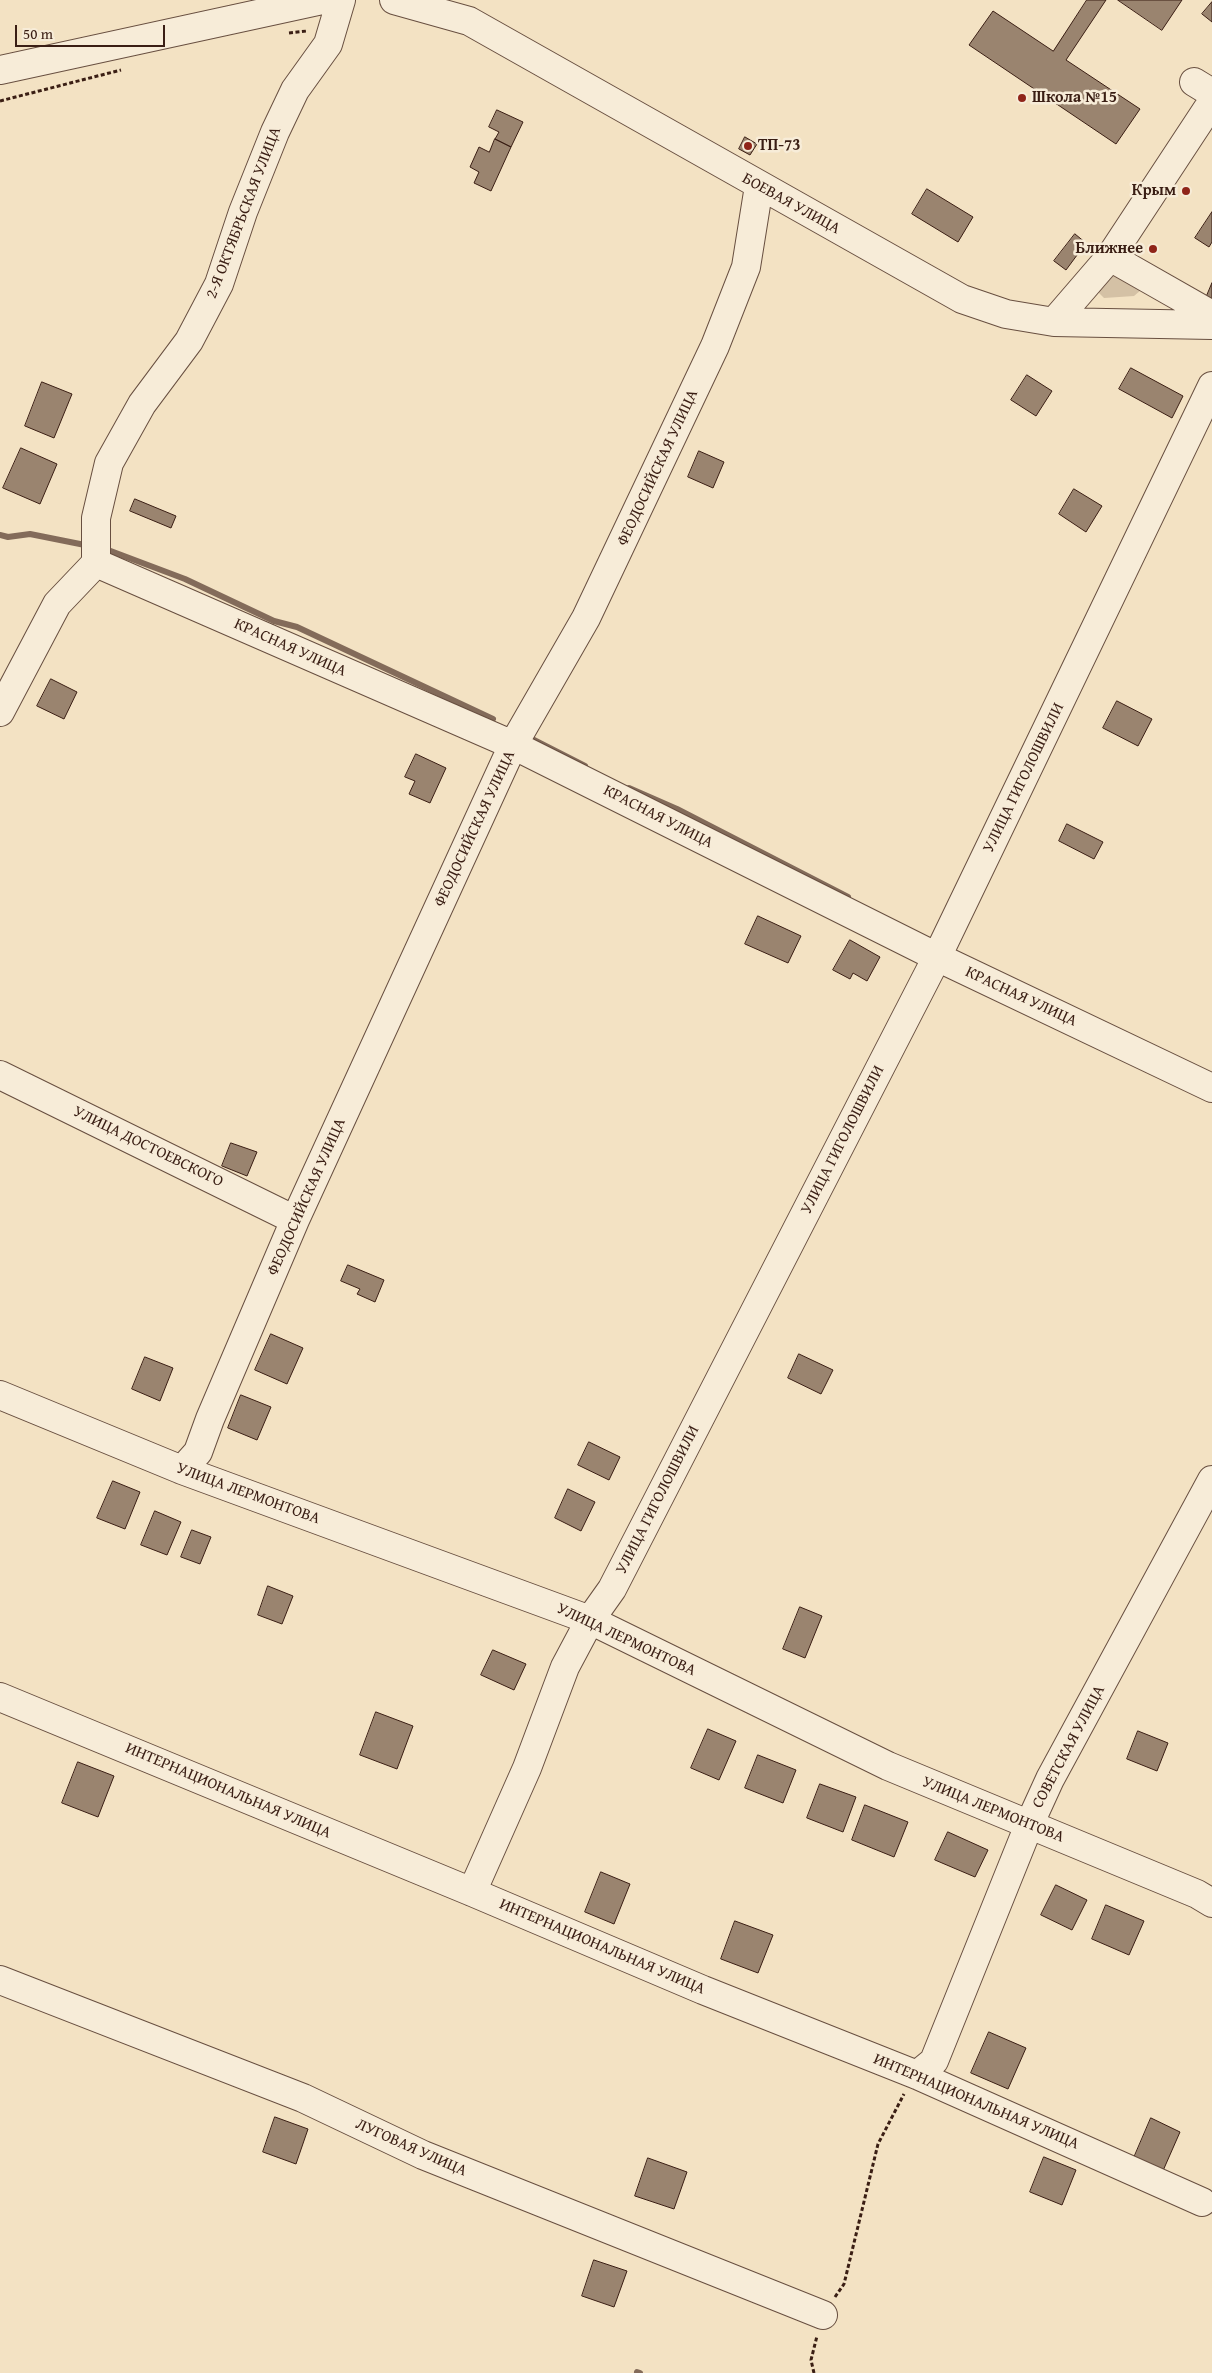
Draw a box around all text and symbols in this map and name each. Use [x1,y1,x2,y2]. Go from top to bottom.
scale bar [18,15,168,47]
text: 50 m [23,23,53,44]
place label: Школа №15 [1032,88,1117,108]
marker: Школа №15 [1016,92,1028,104]
street label: 2-Я ОКТЯБРЬСКАЯ УЛИЦА [202,124,286,302]
place label: ТП-73 [758,136,801,156]
marker: ТП-73 [742,140,754,152]
street label: БОЕВАЯ УЛИЦА [739,169,843,239]
place label: Крым [1132,181,1176,201]
marker: Крым [1180,185,1192,197]
place label: Ближнее [1075,239,1143,259]
marker: Ближнее [1147,243,1159,255]
street label: ФЕОДОСИЙСКАЯ УЛИЦА [613,387,703,549]
street label: КРАСНАЯ УЛИЦА [231,615,349,681]
street label: УЛИЦА ГИГОЛОШВИЛИ [979,700,1069,856]
street label: ФЕОДОСИЙСКАЯ УЛИЦА [430,748,520,910]
street label: КРАСНАЯ УЛИЦА [600,781,716,853]
street label: КРАСНАЯ УЛИЦА [962,963,1080,1031]
street label: УЛИЦА ГИГОЛОШВИЛИ [797,1062,889,1218]
street label: УЛИЦА ДОСТОЕВСКОГО [70,1102,226,1192]
street label: ФЕОДОСИЙСКАЯ УЛИЦА [264,1115,350,1279]
street label: УЛИЦА ГИГОЛОШВИЛИ [612,1422,704,1578]
street label: УЛИЦА ЛЕРМОНТОВА [174,1459,322,1529]
street label: УЛИЦА ЛЕРМОНТОВА [553,1599,699,1681]
street label: СОВЕТСКАЯ УЛИЦА [1029,1682,1109,1812]
street label: ИНТЕРНАЦИОНАЛЬНАЯ УЛИЦА [122,1739,334,1843]
street label: УЛИЦА ЛЕРМОНТОВА [919,1773,1067,1847]
street label: ИНТЕРНАЦИОНАЛЬНАЯ УЛИЦА [496,1895,708,1999]
street label: ИНТЕРНАЦИОНАЛЬНАЯ УЛИЦА [870,2050,1082,2154]
street label: ЛУГОВАЯ УЛИЦА [352,2115,470,2181]

